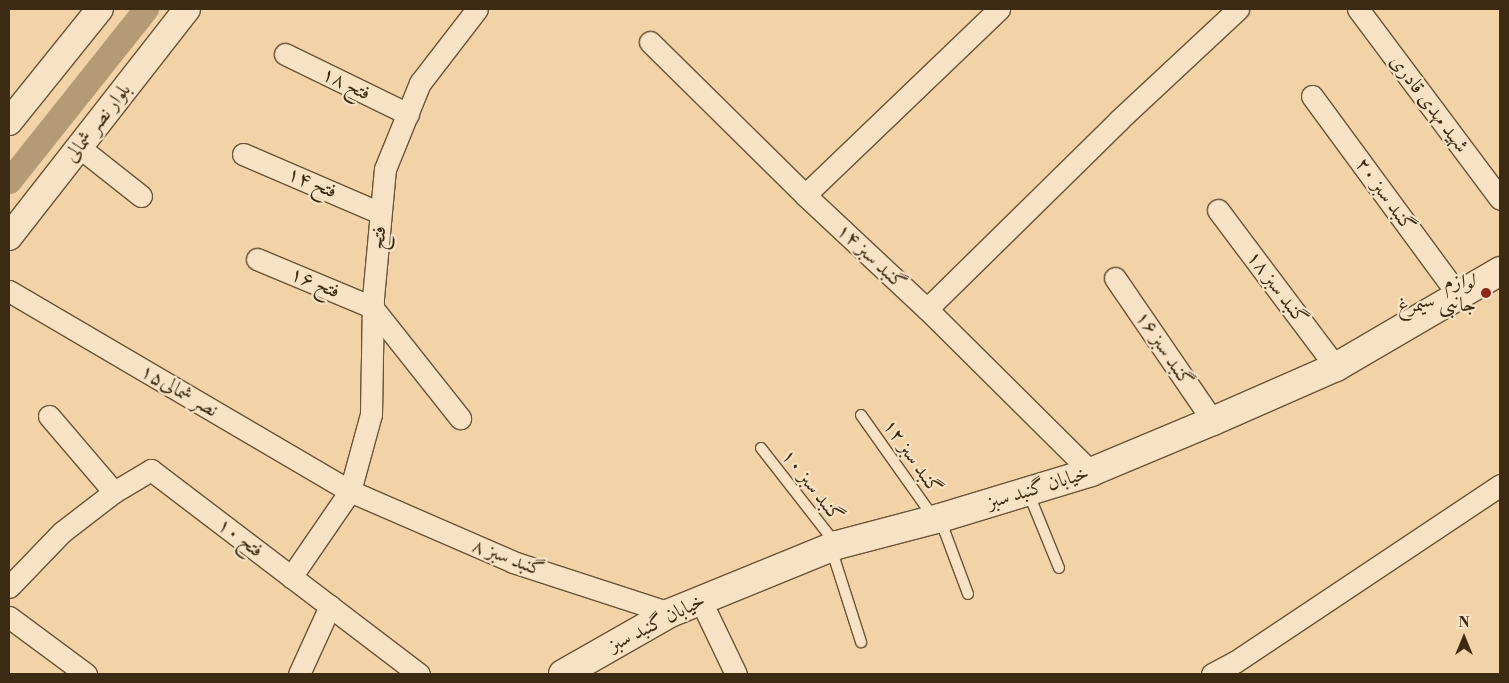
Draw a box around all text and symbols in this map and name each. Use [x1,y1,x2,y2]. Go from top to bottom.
street label: شهید مهدی قادری [1384,50,1474,158]
street label: فتح ۱۸ [318,62,374,106]
street label: بلوار نصر شمالی [60,79,136,167]
street label: گنبد سبز ۲۰ [1350,153,1420,237]
street label: فتح ۱۴ [284,162,340,204]
street label: گنبد سبز ۱۴ [831,219,911,295]
street label: فتح [366,225,392,251]
street label: گنبد سبز ۱۸ [1241,246,1313,330]
street label: فتح ۱۶ [287,262,343,304]
place label: لوازم جانبی سیمرغ [1398,270,1476,317]
marker: لوازم جانبی سیمرغ [1480,287,1492,299]
street label: گنبد سبز ۱۶ [1130,307,1198,391]
street label: نصر شمالی۱۵ [136,359,222,423]
street label: گنبد سبز ۱۲ [877,415,947,499]
street label: گنبد سبز ۱۰ [776,445,848,527]
street label: خیابان گنبد سبز [984,461,1092,515]
street label: فتح ۱۰ [212,513,268,563]
street label: گنبد سبز ۸ [469,533,547,583]
street label: خیابان گنبد سبز [605,588,709,658]
north arrow [1439,613,1489,663]
text: N [1458,614,1470,632]

